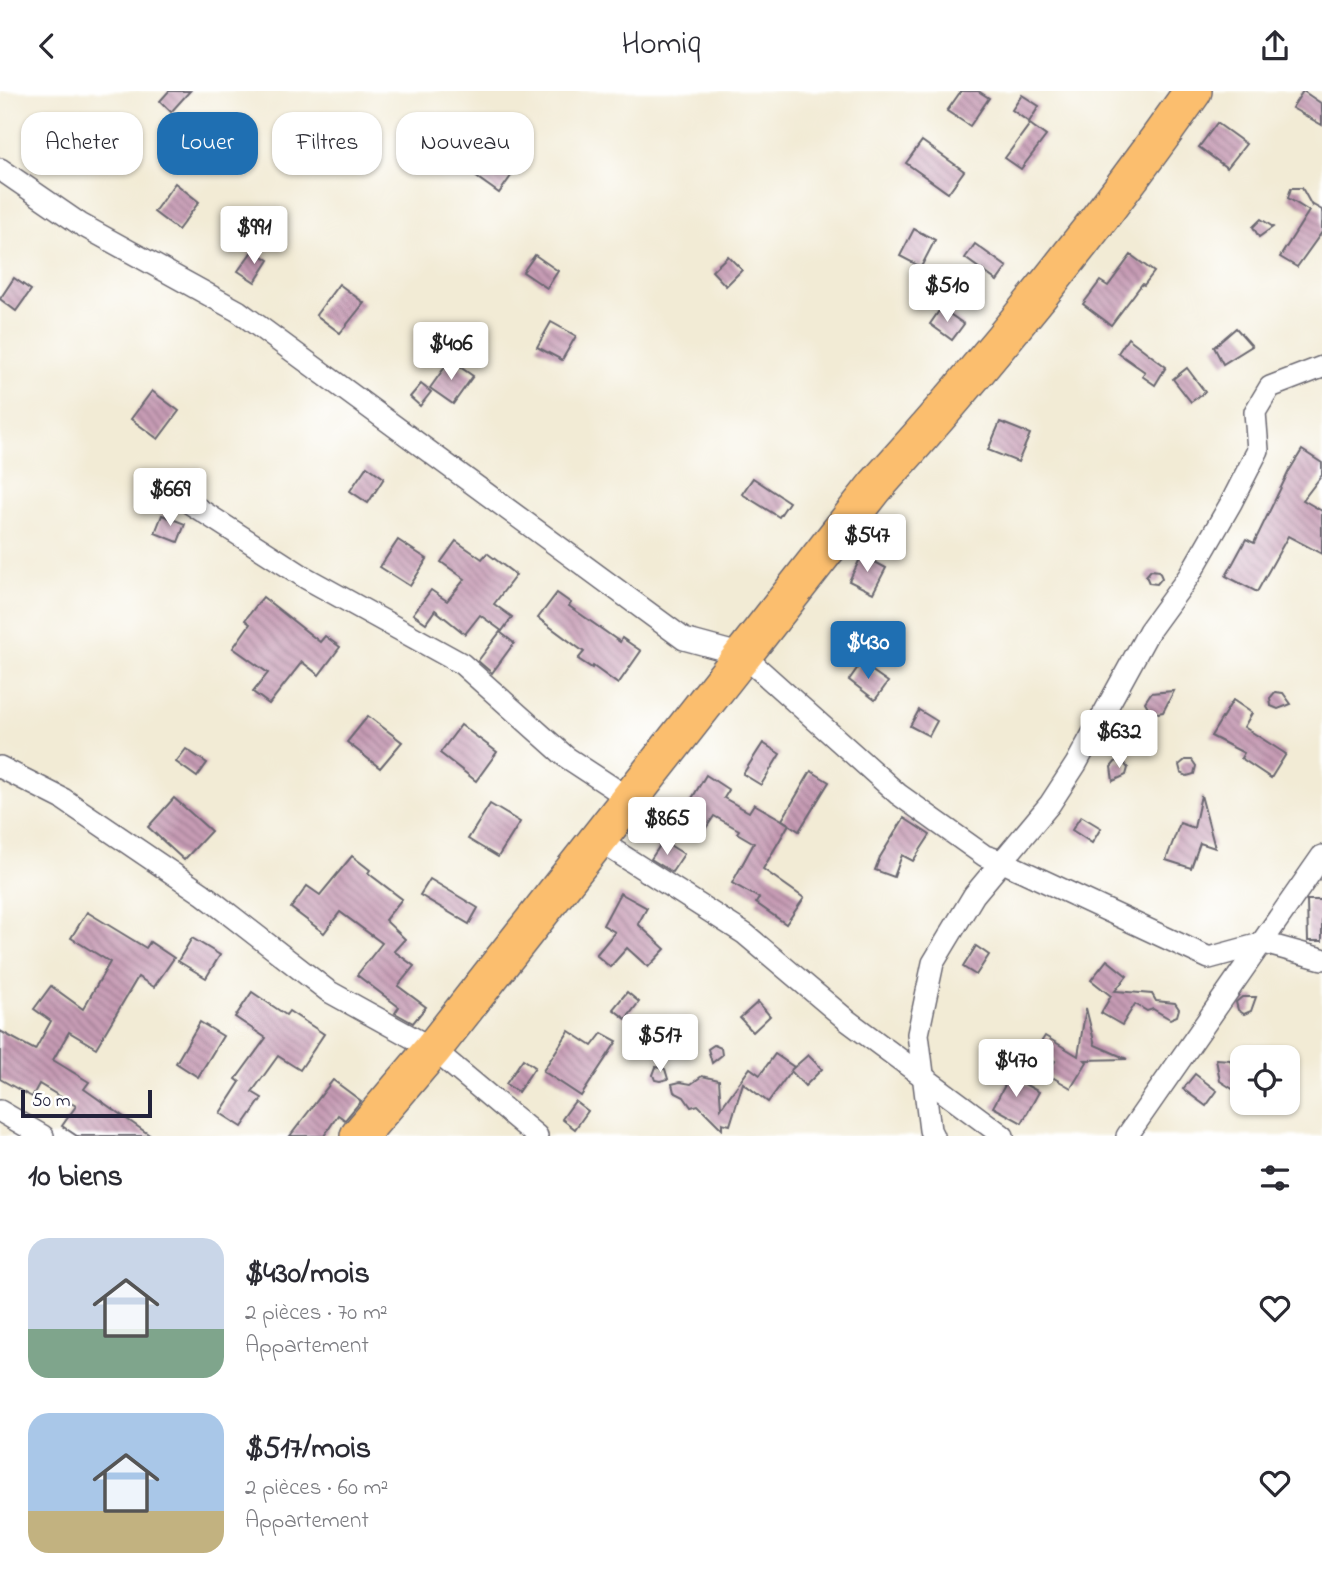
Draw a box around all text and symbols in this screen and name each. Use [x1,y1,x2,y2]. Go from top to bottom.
text: Homiq [621,22,701,69]
icon: back [28,27,66,65]
icon: share [1256,27,1294,65]
chip: Acheter [21,112,143,175]
chip: Louer [157,112,258,175]
chip: Filtres [272,112,382,175]
chip: Nouveau [396,112,534,175]
pin: $991 [213,207,295,266]
text: $991 [236,212,272,245]
pin: $510 [906,265,988,324]
text: $510 [925,270,969,303]
pin: $406 [410,323,492,382]
text: $406 [429,328,473,361]
pin: $669 [129,469,211,528]
text: $669 [149,474,191,507]
pin: $547 [826,515,908,574]
text: $547 [844,520,890,553]
pin: $430 [827,621,909,681]
text: $430 [847,627,889,660]
pin: $632 [1078,711,1160,770]
text: $632 [1097,716,1141,749]
pin: $865 [626,797,708,857]
text: $865 [644,803,690,836]
pin: $517 [619,1014,701,1074]
text: $517 [638,1020,682,1053]
pin: $470 [975,1039,1057,1099]
text: $470 [995,1045,1037,1078]
map controls [1230,1045,1300,1115]
button: locate [1230,1045,1300,1115]
scale bar [21,1087,152,1119]
text: 50 m [32,1088,71,1115]
text: 10 biens [28,1156,123,1200]
icon: filters [1256,1159,1294,1197]
text: $430/mois [245,1253,370,1297]
icon: home [84,1266,168,1350]
icon: heart [1256,1289,1294,1327]
text: 2 pièces · 70 m² [245,1297,388,1330]
text: Appartement [245,1330,369,1363]
text: $517/mois [245,1428,371,1472]
icon: home [84,1441,168,1525]
icon: heart [1256,1464,1294,1502]
text: 2 pièces · 60 m² [245,1472,388,1505]
text: Appartement [245,1505,369,1538]

